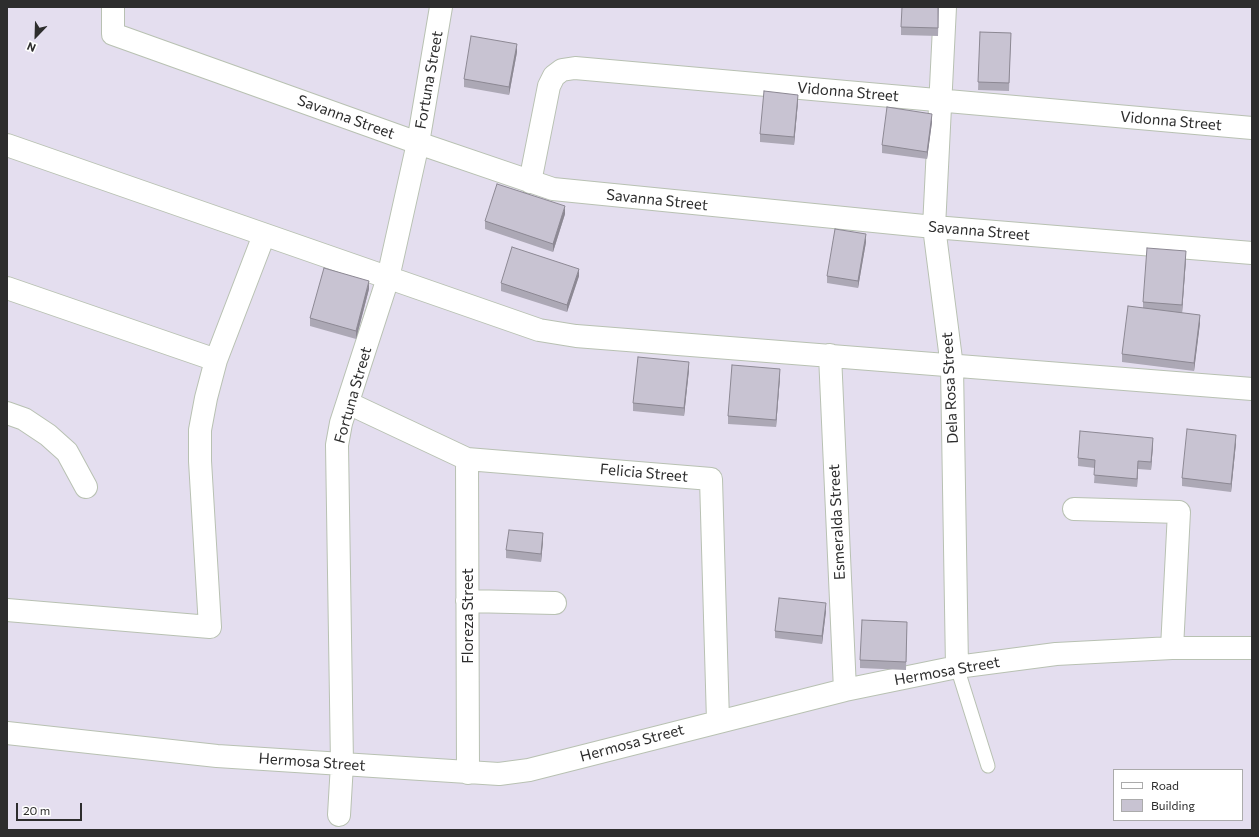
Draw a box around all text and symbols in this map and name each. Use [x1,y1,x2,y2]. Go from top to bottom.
north arrow [16,16,56,56]
street label: Fortuna Street [412,29,446,131]
text: N [25,40,37,55]
street label: Vidonna Street [796,79,900,105]
street label: Savanna Street [295,91,397,143]
street label: Vidonna Street [1119,108,1223,134]
street label: Savanna Street [605,186,709,214]
street label: Savanna Street [927,218,1031,244]
street label: Dela Rosa Street [938,332,962,444]
street label: Fortuna Street [331,345,375,445]
street label: Felicia Street [599,460,689,486]
street label: Esmeralda Street [825,464,849,580]
street label: Floreza Street [459,568,477,664]
street label: Hermosa Street [893,653,1001,689]
street label: Hermosa Street [578,720,686,766]
street label: Hermosa Street [258,749,366,775]
legend [1113,769,1243,821]
text: Road [1151,778,1179,792]
scale bar [18,795,84,821]
text: Building [1151,798,1195,812]
text: 20 m [23,803,50,817]

